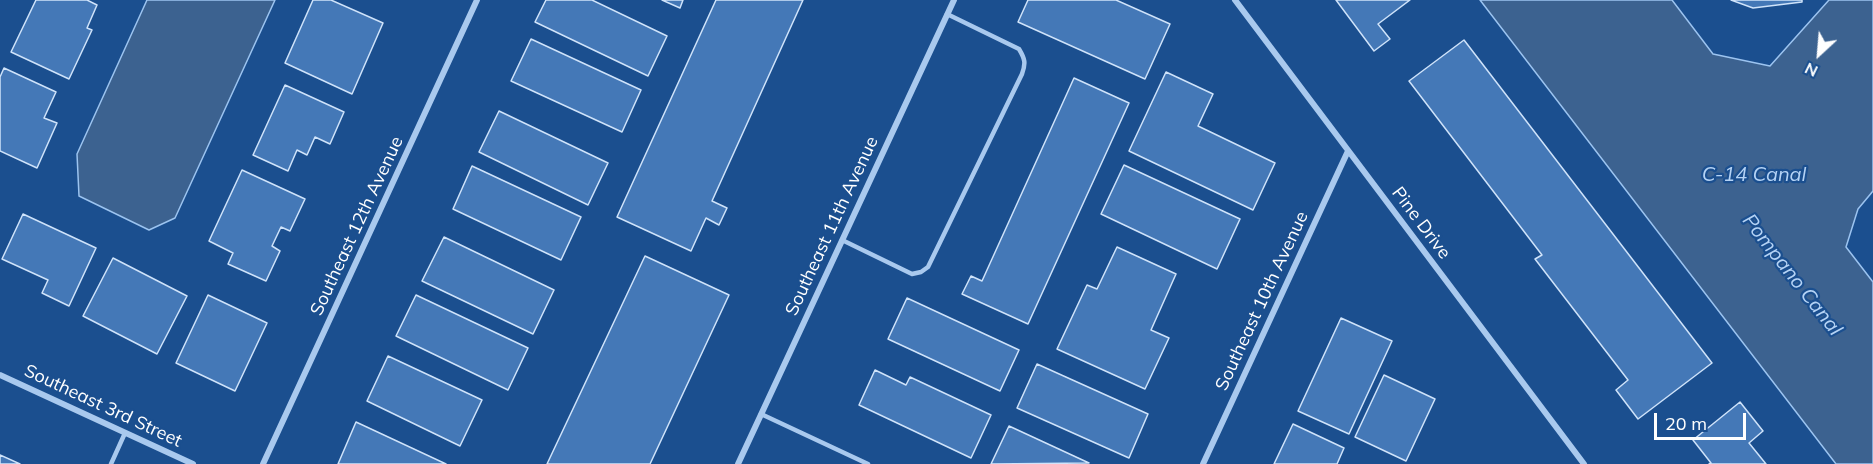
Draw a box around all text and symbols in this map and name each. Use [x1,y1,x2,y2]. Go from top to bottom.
north arrow [1789,24,1849,84]
text: N [1801,59,1821,82]
street label: Southeast 12th Avenue [306,133,408,319]
street label: Southeast 11th Avenue [781,133,883,319]
water label: C-14 Canal [1702,163,1806,187]
street label: Pine Drive [1387,183,1455,263]
street label: Southeast 10th Avenue [1211,208,1313,394]
water label: Pompano Canal [1737,209,1847,341]
street label: Southeast 3rd Street [21,360,185,452]
scale bar [1657,401,1748,439]
text: 20 m [1665,412,1707,435]

